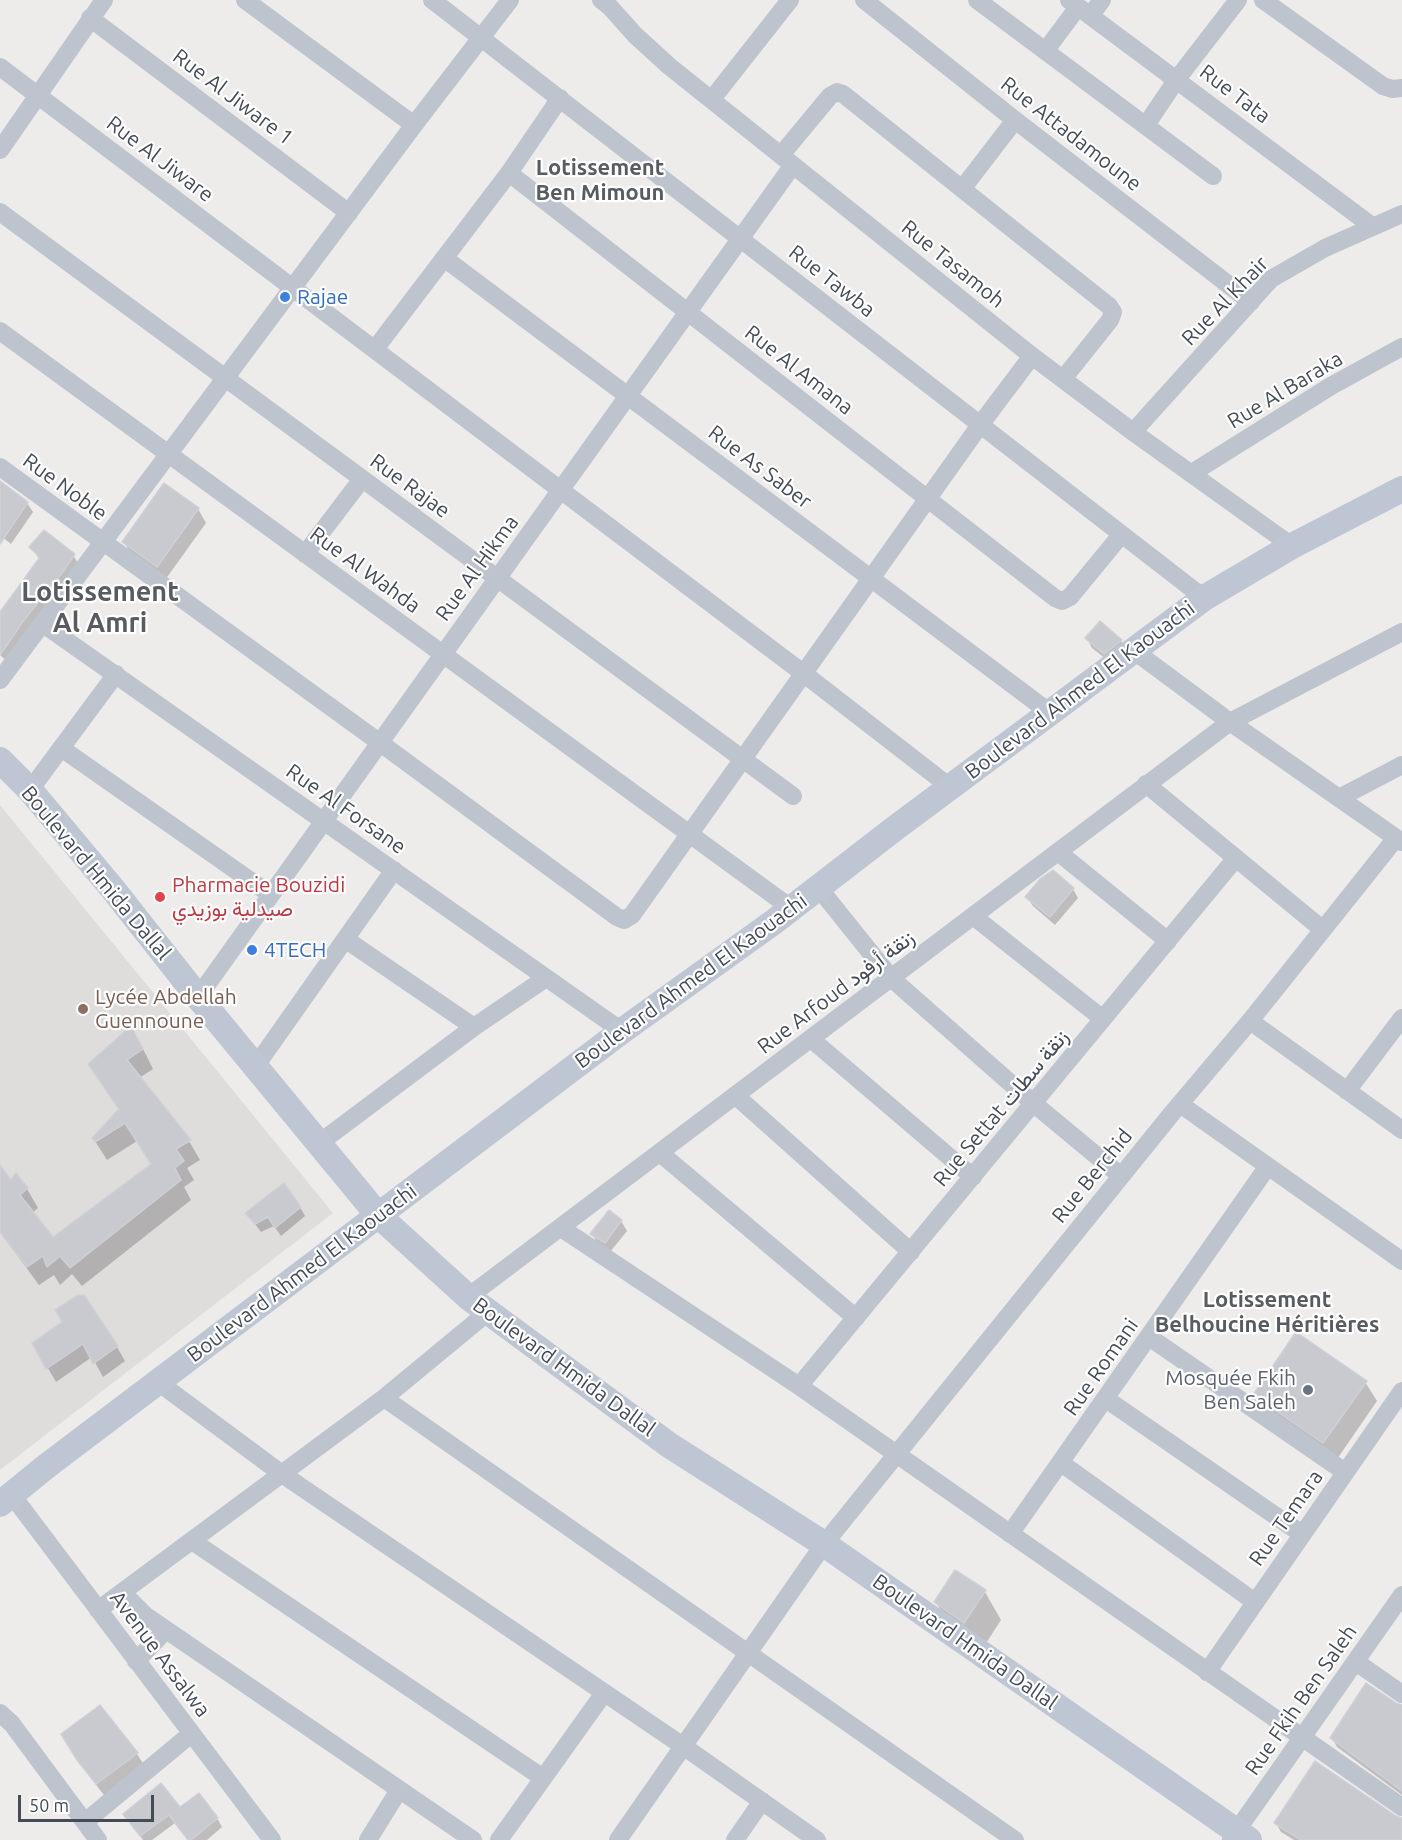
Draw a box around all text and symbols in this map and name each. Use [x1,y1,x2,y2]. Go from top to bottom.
street label: Rue Al Jiware 1 [168,44,298,150]
street label: Rue Tata [1195,59,1275,129]
street label: Rue Attadamoune [996,71,1146,197]
street label: Rue Al Jiware [102,111,218,207]
district label: Lotissement Ben Mimoun [536,155,664,206]
street label: Rue Tasamoh [896,215,1010,313]
street label: Rue Tawba [784,240,880,322]
street label: Rue Al Khair [1176,251,1274,351]
place label: Rajae [297,284,348,310]
marker: Rajae [278,290,292,304]
street label: Rue Al Amana [740,320,858,420]
street label: Rue Al Baraka [1223,346,1347,434]
street label: Rue As Saber [703,420,817,514]
street label: Rue Noble [18,448,112,526]
street label: Rue Rajae [365,449,455,523]
street label: Rue Al Hikma [430,510,524,626]
street label: Rue Al Wahda [305,522,425,618]
district label: Lotissement Al Amri [21,576,179,639]
street label: Boulevard Ahmed El Kaouachi [960,595,1200,785]
street label: Rue Al Forsane [281,758,411,860]
street label: Boulevard Hmida Dallal [16,781,176,965]
place label: Pharmacie Bouzidi صيدلية بوزيدي [172,872,345,922]
street label: Boulevard Ahmed El Kaouachi [570,888,812,1074]
marker: Pharmacie Bouzidi صيدلية بوزيدي [153,890,167,904]
street label: Rue Arfoud زنقة أرفود [753,925,919,1059]
place label: 4TECH [264,937,326,963]
marker: 4TECH [245,943,259,957]
place label: Lycée Abdellah Guennoune [95,984,237,1034]
marker: Lycée Abdellah Guennoune [76,1002,90,1016]
street label: Rue Settat زنقة سطات [928,1024,1074,1192]
street label: Rue Berchid [1046,1124,1138,1228]
street label: Boulevard Ahmed El Kaouachi [182,1178,422,1368]
district label: Lotissement Belhoucine Héritières [1155,1287,1379,1338]
street label: Boulevard Hmida Dallal [468,1292,660,1442]
street label: Rue Romani [1058,1314,1144,1420]
place label: Mosquée Fkih Ben Saleh [1165,1365,1296,1415]
marker: Mosquée Fkih Ben Saleh [1301,1383,1315,1397]
street label: Rue Temara [1244,1465,1328,1571]
street label: Boulevard Hmida Dallal [868,1569,1062,1715]
street label: Avenue Assalwa [104,1586,216,1722]
street label: Rue Fkih Ben Saleh [1240,1620,1362,1780]
scale bar [21,1783,158,1821]
text: 50 m [29,1795,69,1815]

